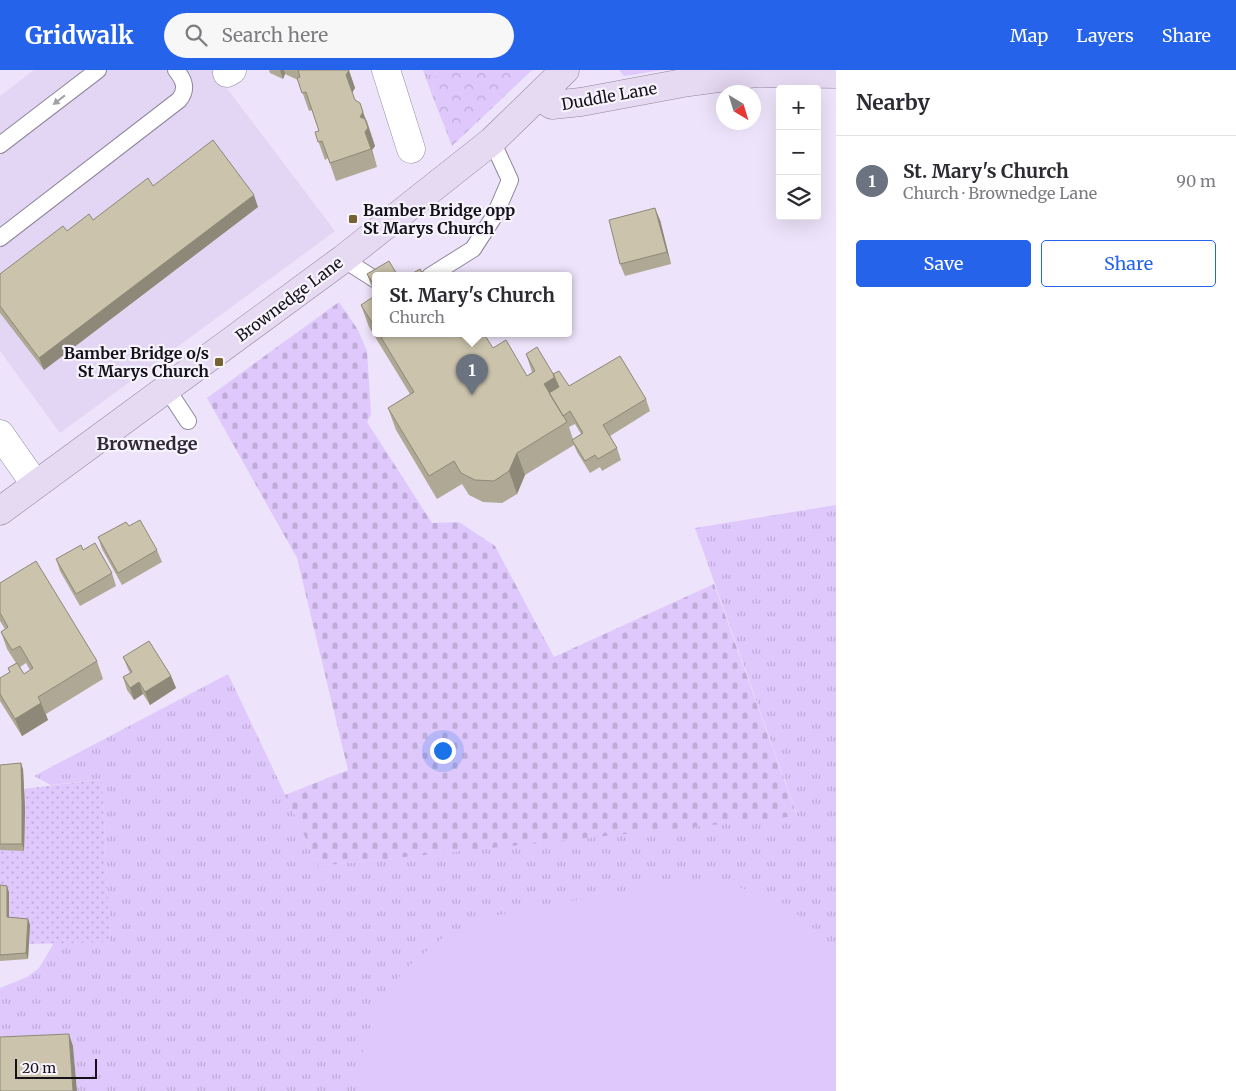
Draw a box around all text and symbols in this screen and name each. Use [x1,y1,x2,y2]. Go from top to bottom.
search box [164,13,514,58]
text: Gridwalk [25,20,134,51]
icon: search [182,21,210,49]
text: Search here [222,23,328,47]
text: Map [1010,24,1048,47]
text: Layers [1076,24,1134,47]
text: Share [1162,24,1211,47]
street label: Duddle Lane [560,78,658,114]
north arrow [716,85,761,130]
map controls [776,85,821,220]
button: + [776,85,821,130]
text: Nearby [856,89,930,116]
one-way arrow [53,94,66,105]
button: − [776,130,821,175]
text: St. Mary's Church [903,159,1069,183]
text: 1 [868,171,876,191]
text: 90 m [1176,171,1216,191]
button: layers [776,175,821,220]
text: Church · Brownedge Lane [903,183,1097,203]
place label: Bamber Bridge opp St Marys Church [363,200,515,238]
marker: Bamber Bridge opp St Marys Church [347,213,359,225]
button: Save [856,240,1031,287]
button: Share [1041,240,1216,287]
street label: Brownedge Lane [231,252,347,346]
popup [372,272,572,337]
text: St. Mary's Church [389,283,555,307]
text: Church [389,307,445,327]
place label: Bamber Bridge o/s St Marys Church [64,343,209,381]
pin: 1 [456,354,488,395]
marker: Bamber Bridge o/s St Marys Church [213,356,225,368]
district label: Brownedge [97,432,198,455]
your location [430,738,456,764]
scale bar [15,1056,98,1079]
text: 20 m [22,1059,56,1077]

